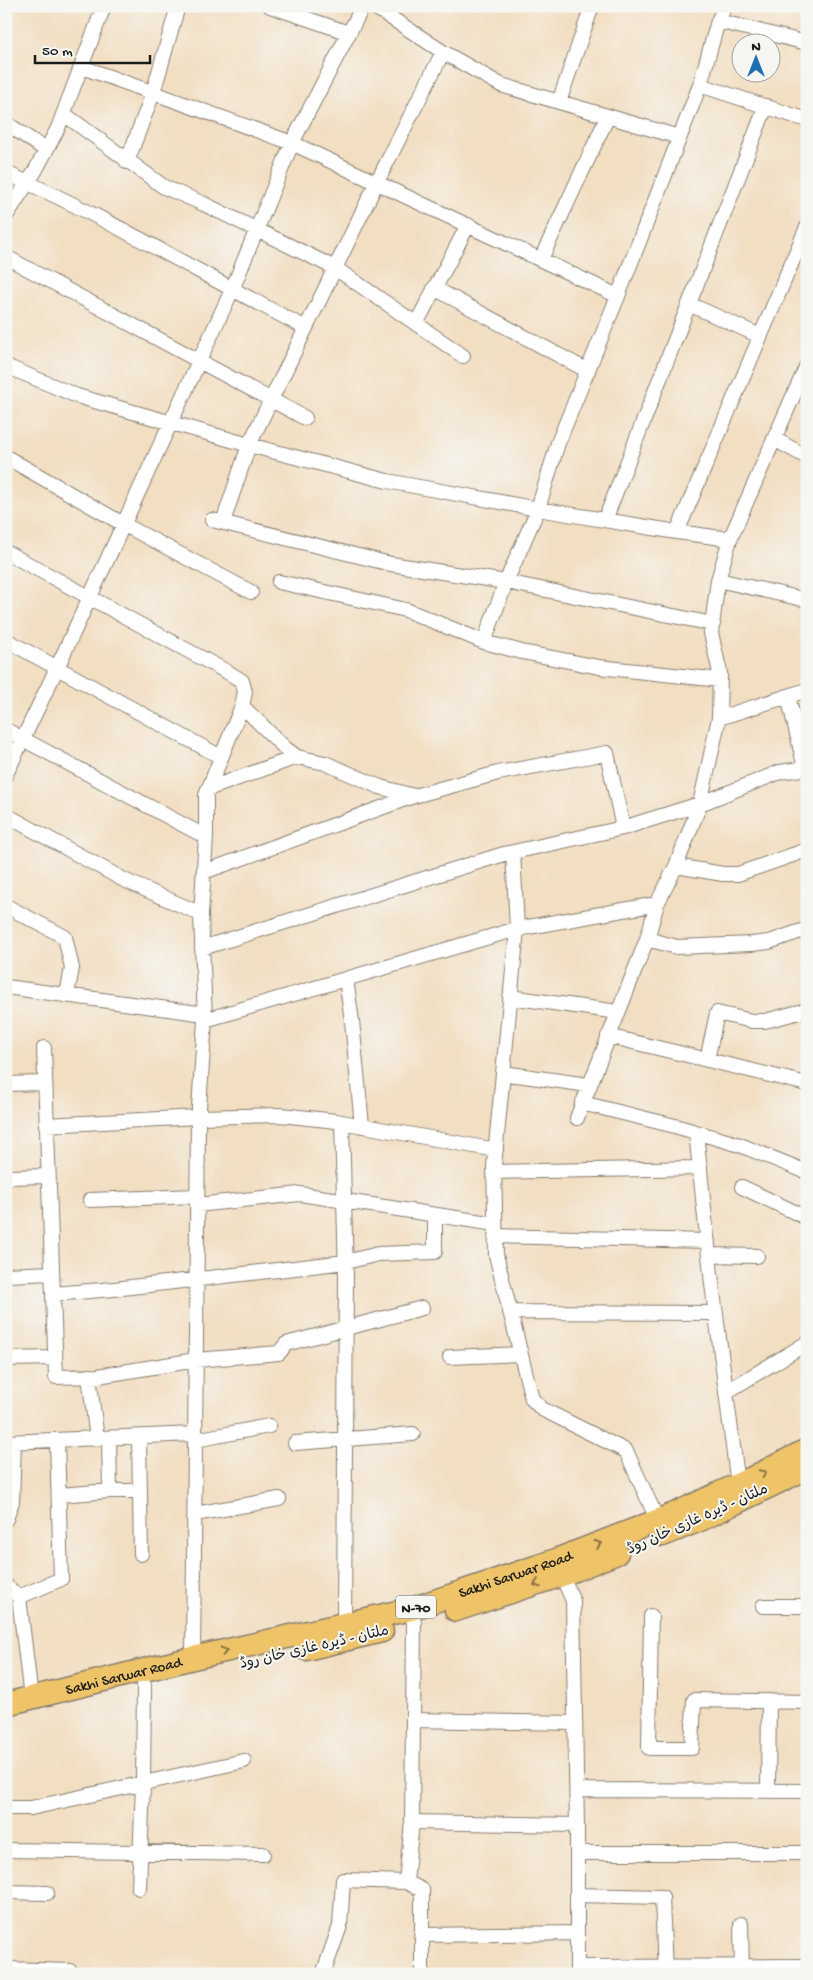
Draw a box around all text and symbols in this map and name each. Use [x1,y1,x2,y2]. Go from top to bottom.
scale bar [35,32,150,64]
north arrow [730,32,780,82]
text: N [751,39,761,56]
text: 50 m [42,43,73,61]
one-way arrow [758,1469,767,1479]
street label: ملتان - ڈیرہ غازی خان روڈ [624,1481,771,1559]
one-way arrow [593,1540,602,1550]
street label: Sakhi Sarwar Road [457,1547,576,1603]
one-way arrow [533,1578,542,1588]
road number: N-70 [396,1595,436,1618]
street label: ملتان - ڈیرہ غازی خان روڈ [238,1622,391,1674]
one-way arrow [219,1646,228,1657]
street label: Sakhi Sarwar Road [64,1654,185,1700]

